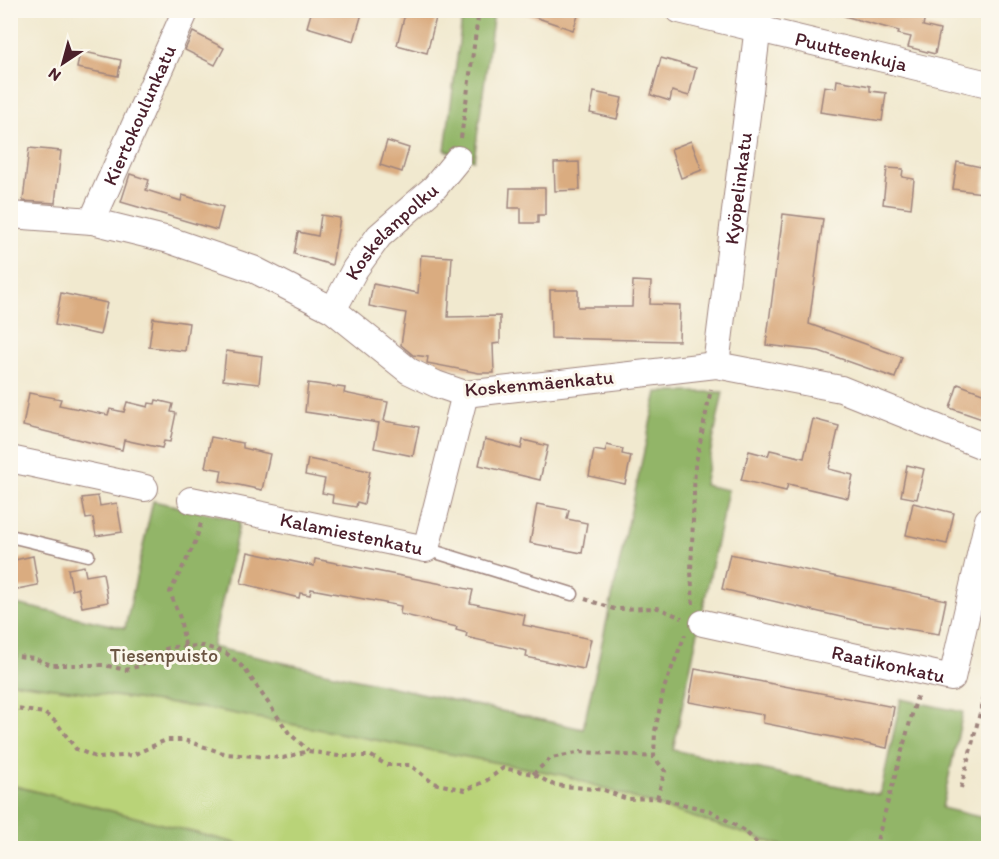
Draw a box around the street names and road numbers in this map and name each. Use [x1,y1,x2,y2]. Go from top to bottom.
street label: Puutteenkuja [793,26,910,76]
street label: Kiertokoulunkatu [97,41,181,189]
street label: Kyöpelinkatu [719,131,757,246]
street label: Koskelanpolku [339,178,443,284]
street label: Koskenmäenkatu [463,365,615,401]
street label: Kalamiestenkatu [278,507,425,560]
street label: Raatikonkatu [830,640,948,688]

